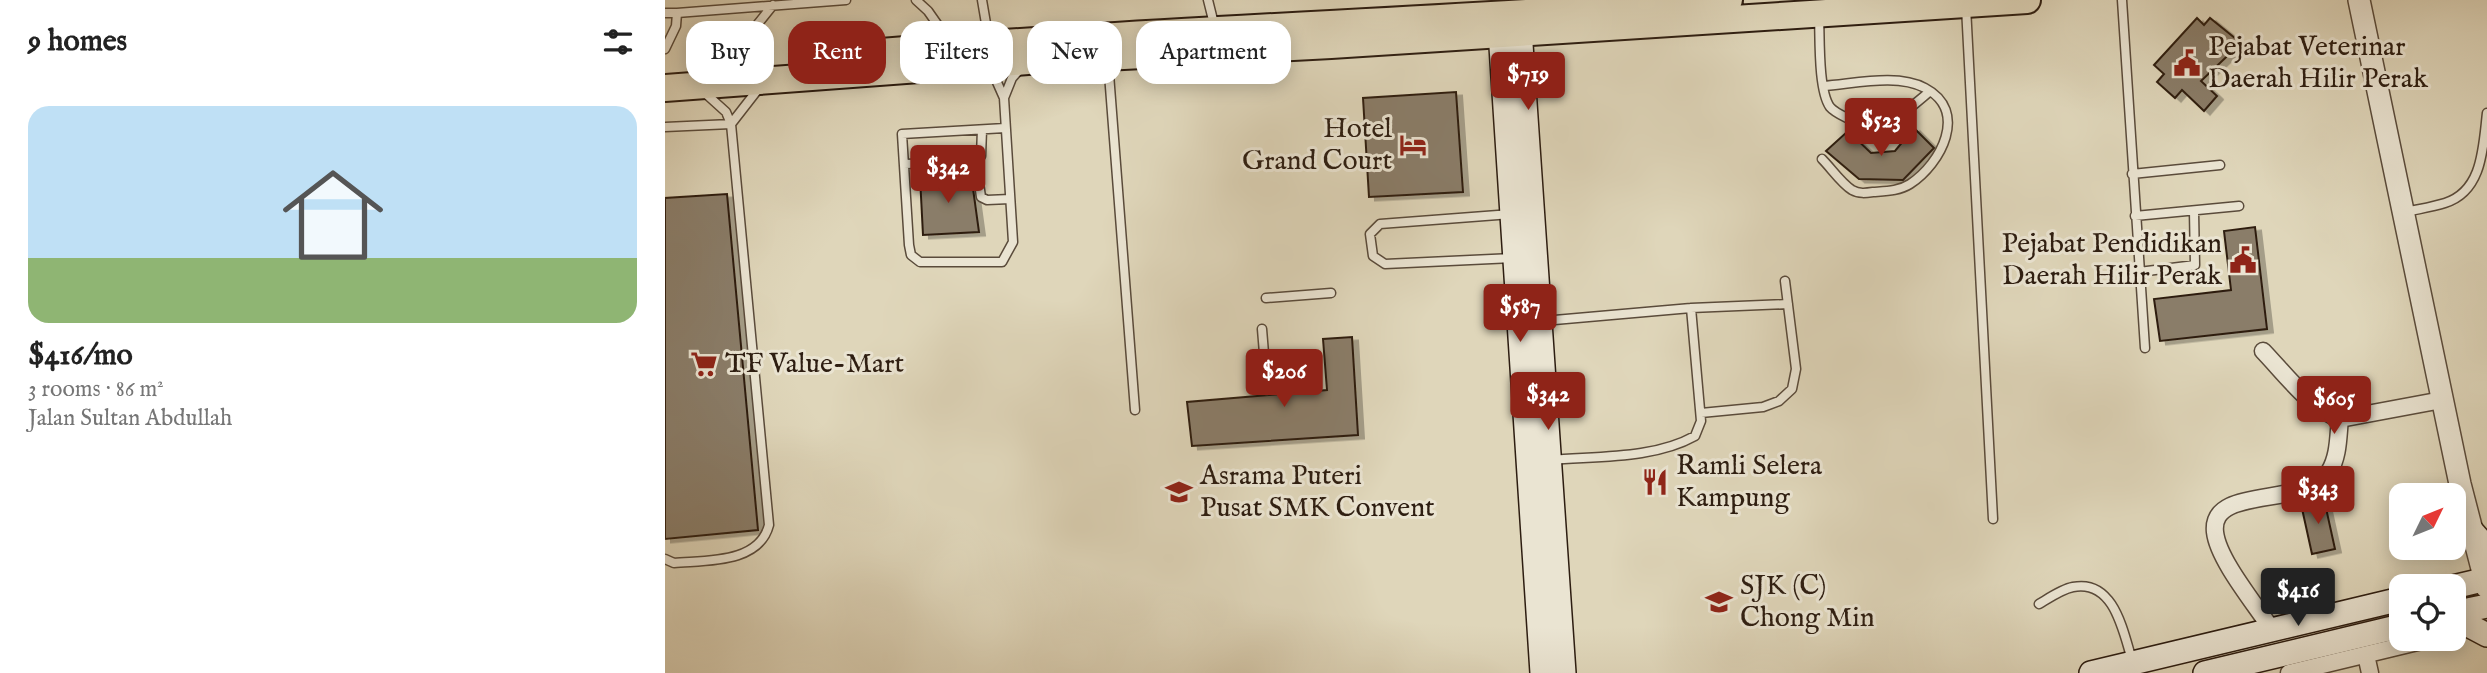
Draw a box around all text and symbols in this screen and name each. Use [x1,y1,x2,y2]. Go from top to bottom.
chip: Buy [686,21,774,84]
chip: Rent [788,21,886,84]
chip: Filters [900,21,1013,84]
chip: New [1027,21,1122,84]
chip: Apartment [1136,21,1291,84]
text: 9 homes [28,23,127,61]
icon: filters [599,23,637,61]
place label: Pejabat Veterinar Daerah Hilir Perak [2208,30,2429,97]
public building icon: Pejabat Veterinar Daerah Hilir Perak [2172,48,2202,78]
pin: $719 [1487,52,1569,112]
text: $719 [1507,60,1549,89]
pin: $523 [1840,99,1922,158]
text: $523 [1861,106,1901,135]
place label: Hotel Grand Court [1242,112,1392,179]
hotel icon: Hotel Grand Court [1398,130,1428,160]
pin: $342 [907,146,989,205]
icon: home [270,152,396,278]
text: $342 [926,153,970,182]
place label: Pejabat Pendidikan Daerah Hilir Perak [2001,227,2223,294]
public building icon: Pejabat Pendidikan Daerah Hilir Perak [2228,245,2258,275]
pin: $587 [1479,284,1561,344]
text: $587 [1500,292,1540,321]
text: $416/mo [28,337,133,375]
place label: TF Value-Mart [725,347,905,382]
supermarket icon: TF Value-Mart [689,349,719,379]
pin: $206 [1243,350,1325,409]
text: $206 [1262,357,1306,386]
pin: $342 [1507,372,1589,432]
text: 3 rooms · 86 m² [28,375,164,404]
pin: $605 [2293,376,2375,436]
text: $342 [1526,380,1570,409]
text: $605 [2313,384,2355,413]
text: Jalan Sultan Abdullah [28,404,232,433]
place label: Ramli Selera Kampung [1676,449,1823,516]
place label: Asrama Puteri Pusat SMK Convent [1199,459,1435,526]
pin: $343 [2277,466,2359,526]
restaurant icon: Ramli Selera Kampung [1640,467,1670,497]
text: $343 [2297,474,2339,503]
school or university icon: Asrama Puteri Pusat SMK Convent [1164,477,1194,507]
north arrow [2389,483,2466,560]
map controls [2389,483,2466,651]
pin: $416 [2257,568,2339,628]
place label: SJK (C) Chong Min [1740,569,1875,636]
button: locate [2389,574,2466,651]
text: $416 [2277,576,2319,605]
school or university icon: SJK (C) Chong Min [1704,587,1734,617]

